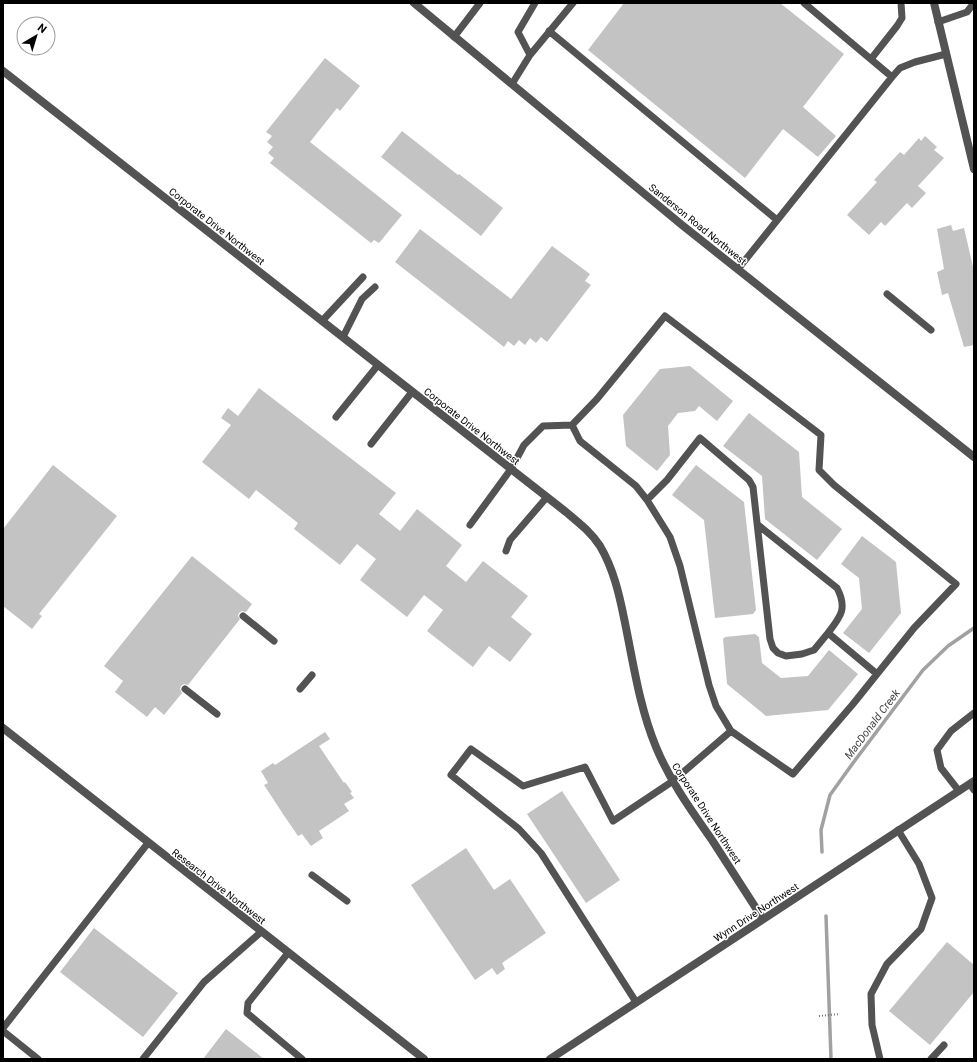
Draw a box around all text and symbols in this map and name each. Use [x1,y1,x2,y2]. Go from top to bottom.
north arrow [16,16,56,56]
text: N [35,21,49,36]
street label: Sanderson Road Northwest [647,182,749,267]
street label: Corporate Drive Northwest [167,186,267,267]
street label: Corporate Drive Northwest [422,386,522,467]
water label: MacDonald Creek [842,686,903,762]
street label: Corporate Drive Northwest [670,761,743,866]
street label: Research Drive Northwest [170,847,268,926]
street label: Wynn Drive Northwest [712,881,801,944]

